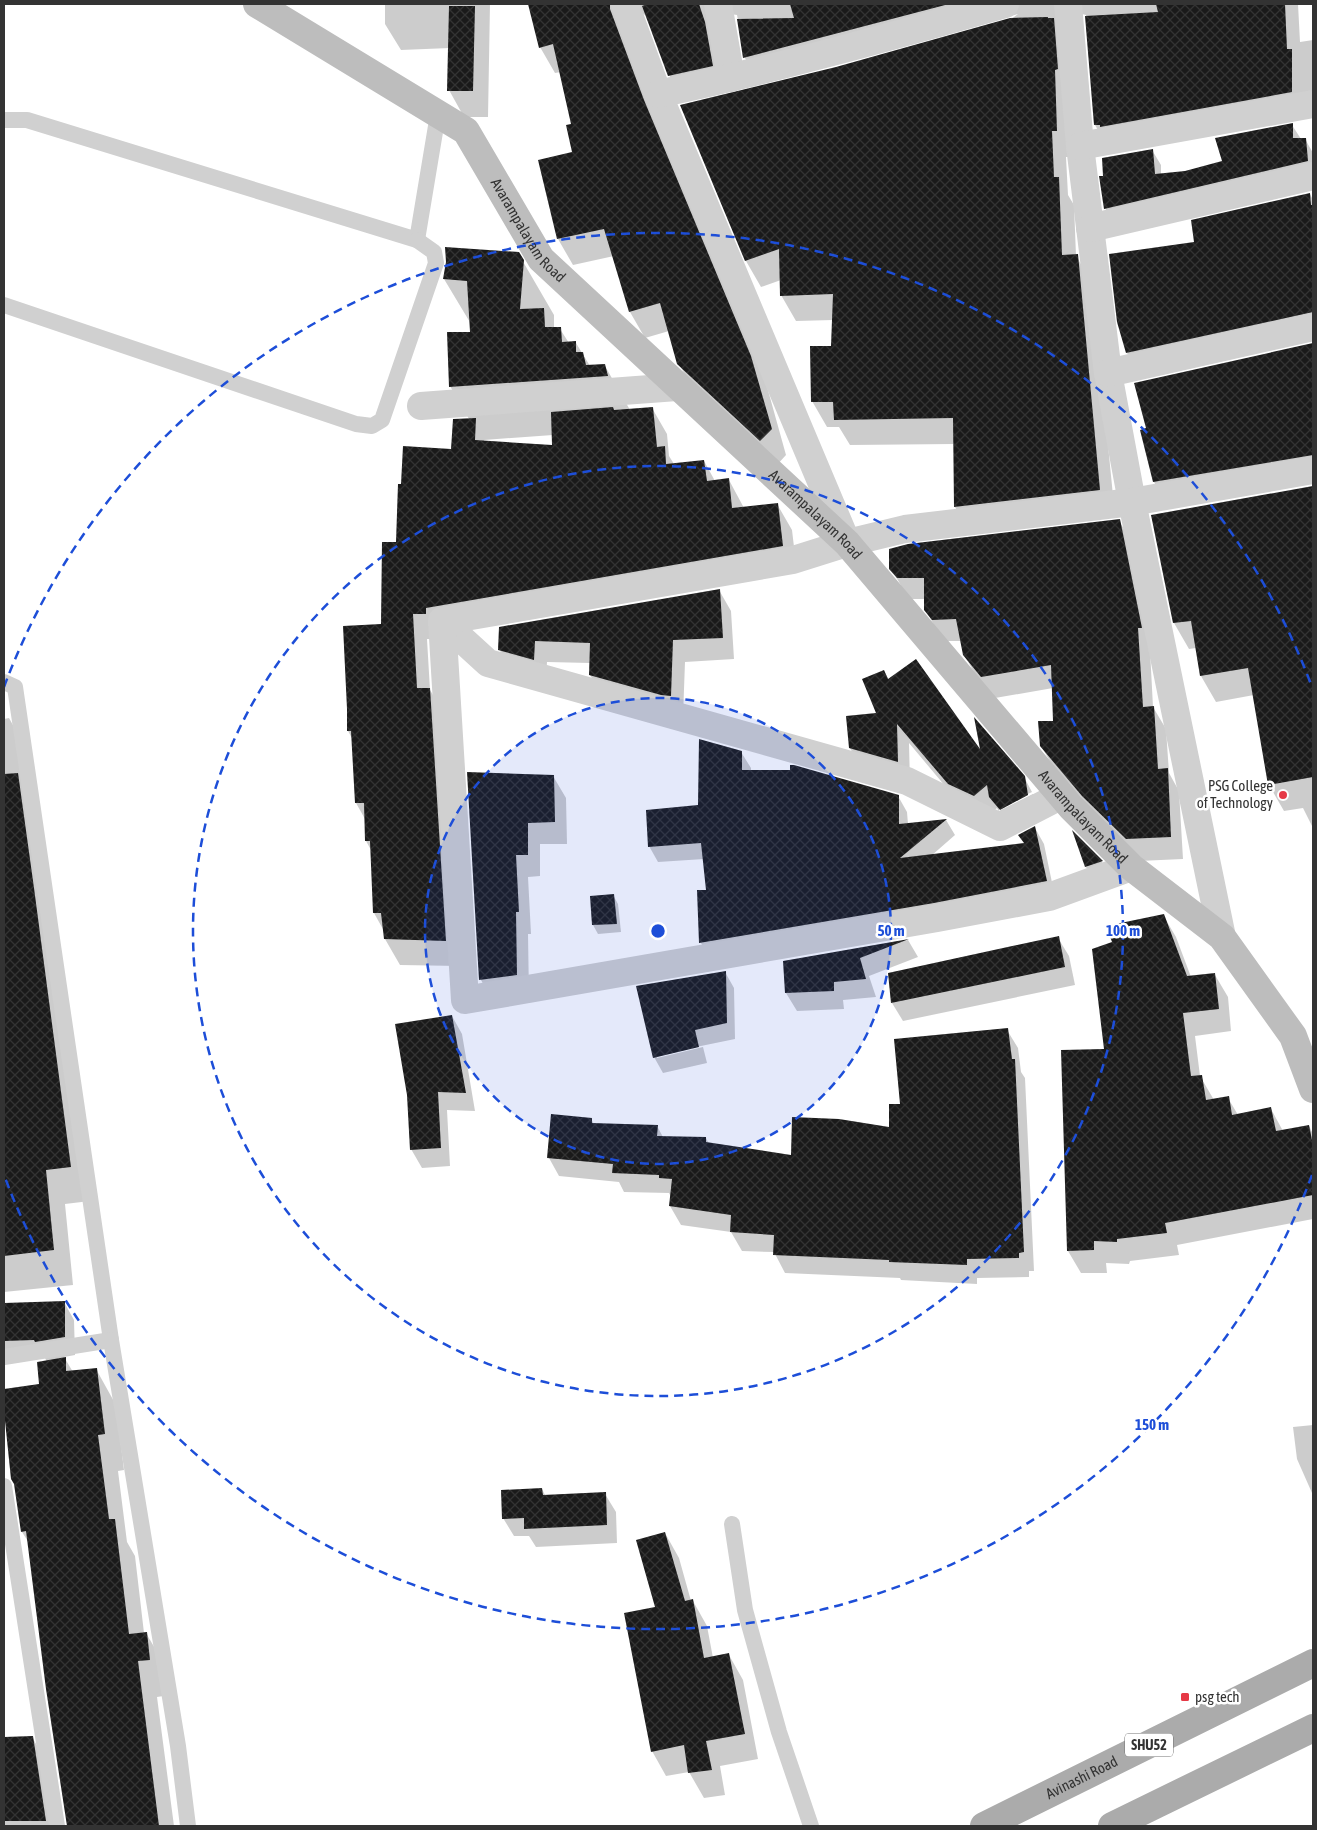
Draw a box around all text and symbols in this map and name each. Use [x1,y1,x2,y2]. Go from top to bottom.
street label: Avarampalayam Road [488,175,569,285]
street label: Avarampalayam Road [766,466,866,562]
street label: Avarampalayam Road [1035,766,1131,867]
place label: PSG College of Technology [1197,777,1273,811]
marker: PSG College of Technology [1277,789,1289,801]
centre of rings [649,922,667,940]
text: 50 m [878,922,905,939]
text: 100 m [1106,922,1140,939]
text: 150 m [1135,1416,1169,1433]
place label: psg tech [1195,1688,1240,1705]
marker: psg tech [1179,1691,1191,1703]
road number: SHU52 [1125,1734,1173,1756]
street label: Avinashi Road [1043,1752,1120,1802]

